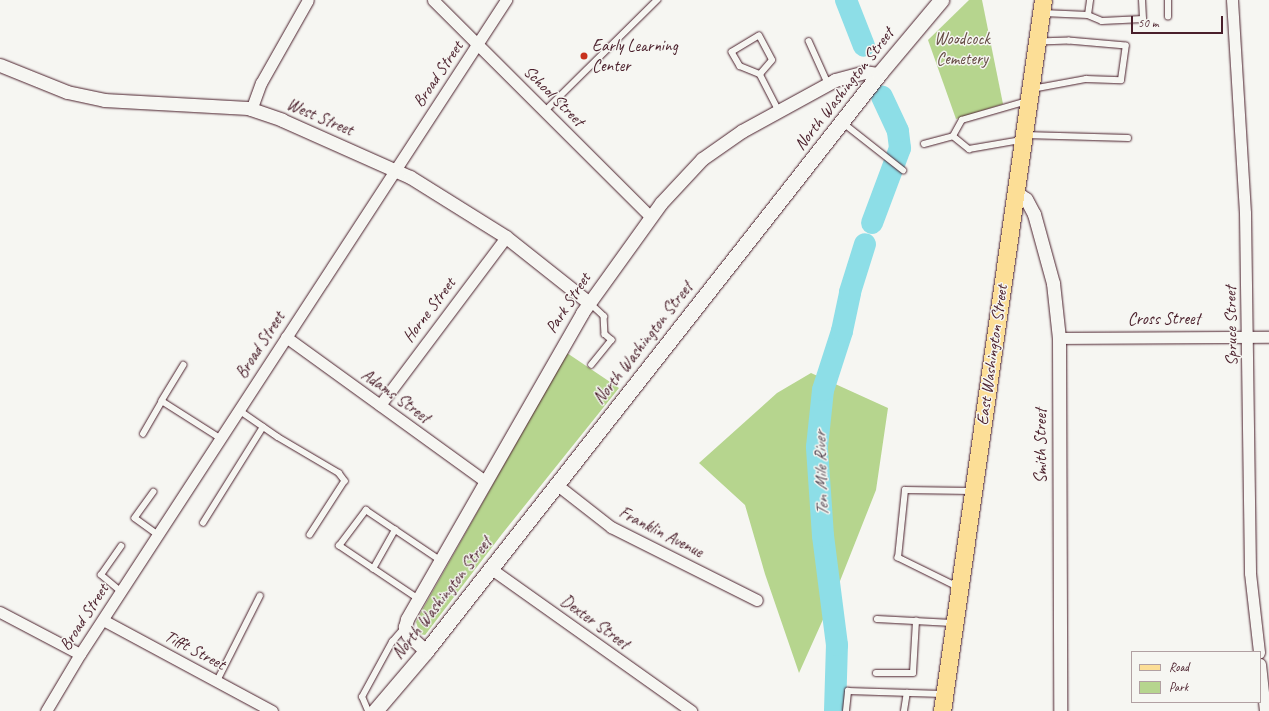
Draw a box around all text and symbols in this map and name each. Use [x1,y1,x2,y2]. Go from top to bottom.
scale bar [1133,8,1225,34]
text: 50 m [1138,15,1158,31]
street label: North Washington Street [790,24,898,154]
park label: Woodcock Cemetery [934,29,990,69]
place label: Early Learning Center [592,36,678,76]
street label: Broad Street [408,37,468,111]
marker: Early Learning Center [579,51,589,61]
street label: School Street [519,61,589,131]
street label: West Street [284,94,356,140]
street label: Park Street [541,269,595,337]
street label: Horne Street [398,274,460,346]
street label: North Washington Street [589,278,697,408]
street label: East Washington Street [972,283,1012,427]
street label: Spruce Street [1220,286,1242,366]
street label: Broad Street [231,308,289,382]
street label: Cross Street [1128,309,1200,329]
street label: Adams Street [358,364,434,428]
street label: Smith Street [1031,408,1051,484]
water label: Ten Mile River [809,431,833,517]
street label: Franklin Avenue [615,502,707,562]
street label: North Washington Street [388,533,496,663]
street label: Broad Street [55,580,113,654]
street label: Dexter Street [557,590,633,654]
street label: Tifft Street [161,625,229,675]
legend [1131,651,1261,703]
text: Road [1169,659,1189,675]
text: Park [1169,679,1188,695]

